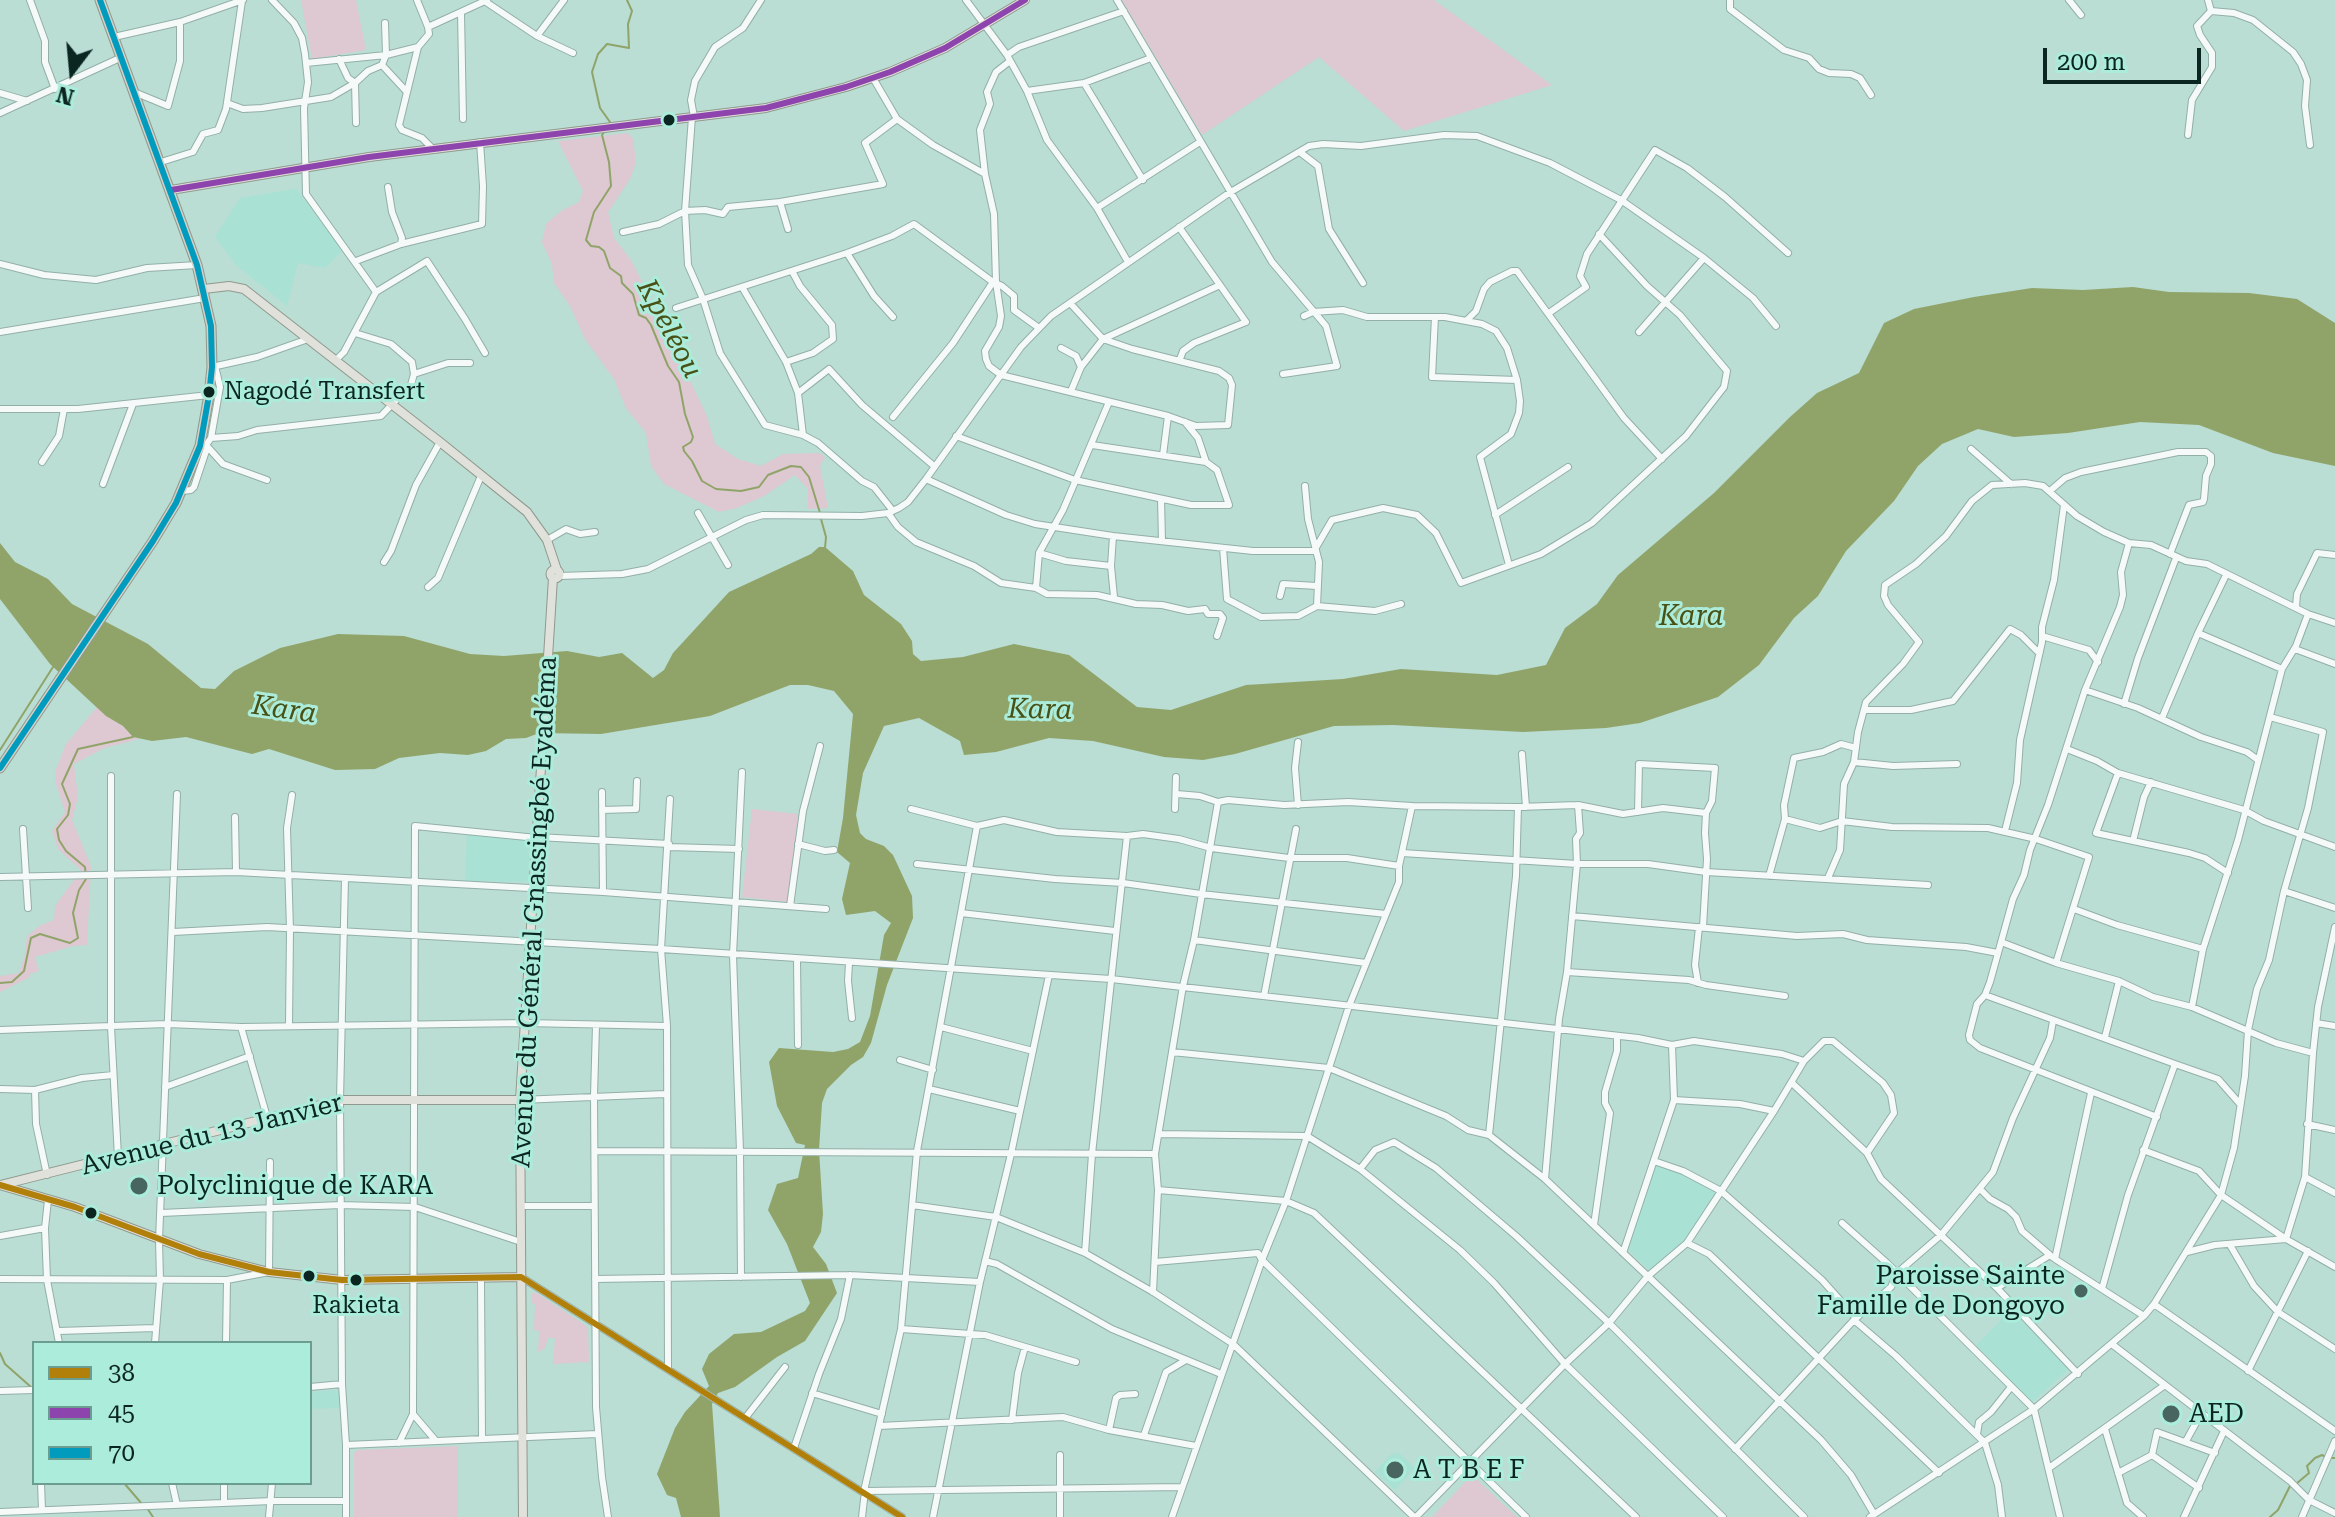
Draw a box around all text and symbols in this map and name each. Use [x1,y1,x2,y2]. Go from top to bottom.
north arrow [32,32,112,112]
scale bar [2047,32,2205,82]
text: 200 m [2057,48,2125,76]
text: N [54,81,77,110]
unlabelled marker [661,112,677,128]
water label: Kpéléou [629,274,709,384]
place label: Nagodé Transfert [224,378,425,406]
marker: Nagodé Transfert [201,384,217,400]
water label: Kara [1659,600,1723,634]
street label: Avenue du Général Gnassingbé Eyadéma [506,656,564,1168]
water label: Kara [250,689,318,731]
water label: Kara [1007,693,1073,727]
street label: Avenue du 13 Janvier [78,1087,346,1183]
place label: Polyclinique de KARA [157,1170,433,1202]
marker: Polyclinique de KARA [128,1175,150,1197]
unlabelled marker [83,1205,99,1221]
place label: Paroisse Sainte Famille de Dongoyo [1817,1260,2065,1322]
unlabelled marker [301,1268,317,1284]
marker: Rakieta [348,1272,364,1288]
marker: Paroisse Sainte Famille de Dongoyo [2072,1282,2090,1300]
place label: Rakieta [312,1292,400,1320]
legend [32,1341,312,1485]
text: 38 [108,1359,135,1387]
place label: AED [2189,1398,2244,1430]
text: 45 [108,1399,135,1427]
marker: AED [2160,1403,2182,1425]
text: 70 [108,1439,135,1467]
place label: A T B E F [1413,1454,1525,1486]
marker: A T B E F [1384,1459,1406,1481]

